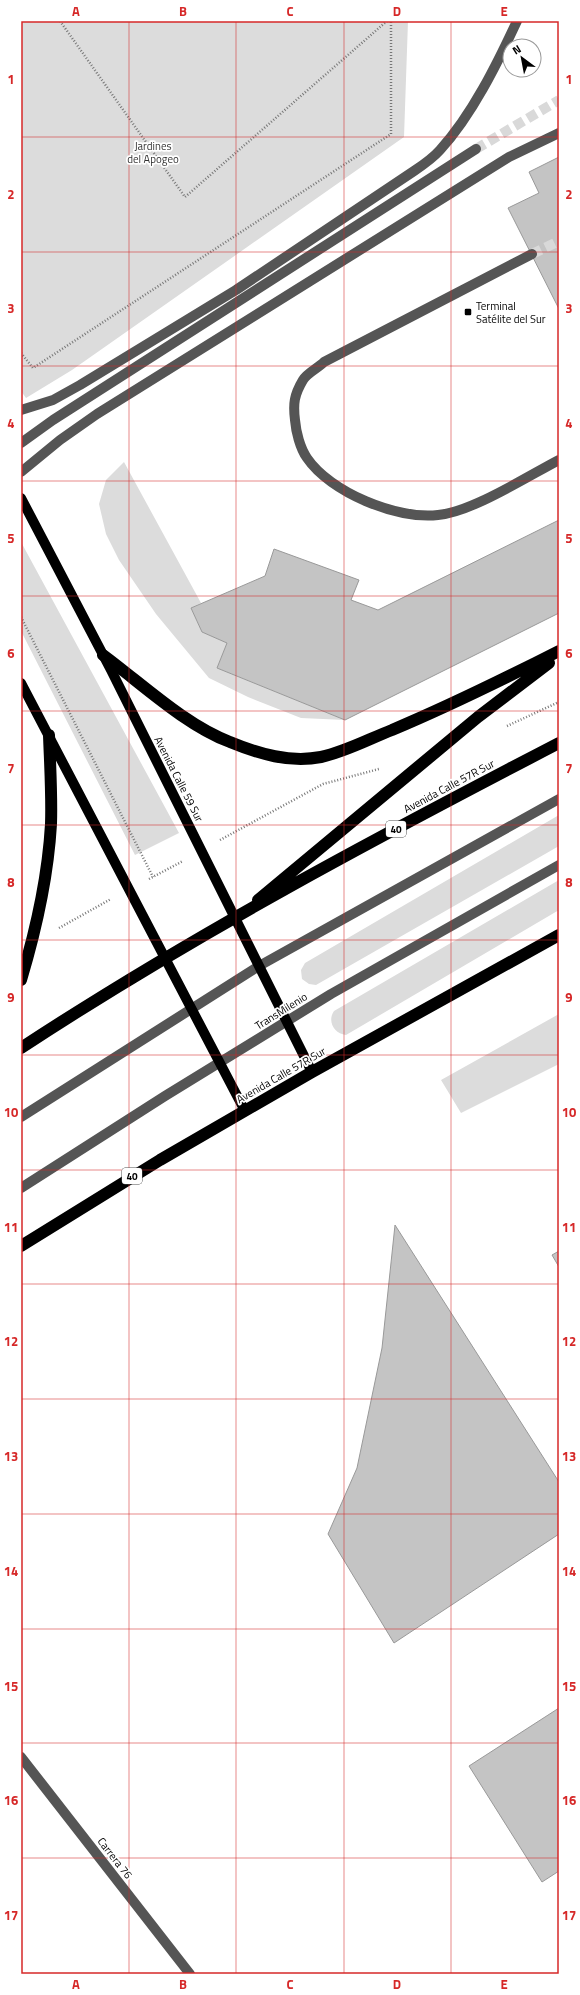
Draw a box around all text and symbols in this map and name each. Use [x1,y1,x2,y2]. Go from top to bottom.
text: A [72,1,80,21]
text: B [179,1,187,21]
text: C [286,1,294,21]
text: D [393,1,401,21]
text: E [500,1,508,21]
north arrow [502,38,542,78]
text: N [509,41,524,58]
text: 1 [7,69,15,89]
text: 1 [565,69,573,89]
park label: Jardines del Apogeo [127,138,179,167]
text: 2 [7,184,15,204]
text: 2 [565,184,573,204]
text: 3 [7,298,15,318]
place label: Terminal Satélite del Sur [476,298,546,327]
text: 3 [565,298,573,318]
marker: Terminal Satélite del Sur [463,307,473,317]
text: 4 [7,413,15,433]
text: 4 [565,413,573,433]
text: 5 [7,528,15,548]
text: 5 [565,528,573,548]
text: 6 [7,643,15,663]
text: 6 [565,643,573,663]
street label: Avenida Calle 59 Sur [151,733,208,825]
street label: Avenida Calle 57R Sur [401,755,497,817]
text: 7 [7,758,15,778]
text: 7 [565,758,573,778]
road number: 40 [386,821,406,837]
text: 8 [7,872,15,892]
text: 8 [565,872,573,892]
text: 9 [7,987,15,1007]
text: 9 [565,987,573,1007]
street label: TransMilenio [252,988,310,1033]
street label: Avenida Calle 57R Sur [233,1043,329,1107]
text: 10 [4,1102,18,1122]
text: 10 [562,1102,576,1122]
road number: 40 [122,1168,142,1184]
text: 11 [4,1217,18,1237]
text: 11 [562,1217,576,1237]
text: 12 [4,1331,18,1351]
text: 12 [562,1331,576,1351]
text: 13 [4,1446,18,1466]
text: 13 [562,1446,576,1466]
text: 14 [4,1561,18,1581]
text: 14 [562,1561,576,1581]
text: 15 [4,1676,18,1696]
text: 15 [562,1676,576,1696]
text: 16 [4,1790,18,1810]
text: 16 [562,1790,576,1810]
street label: Carrera 76 [94,1834,136,1882]
text: 17 [4,1905,18,1925]
text: 17 [562,1905,576,1925]
text: A [72,1974,80,1994]
text: B [179,1974,187,1994]
text: C [286,1974,294,1994]
text: D [393,1974,401,1994]
text: E [500,1974,508,1994]

